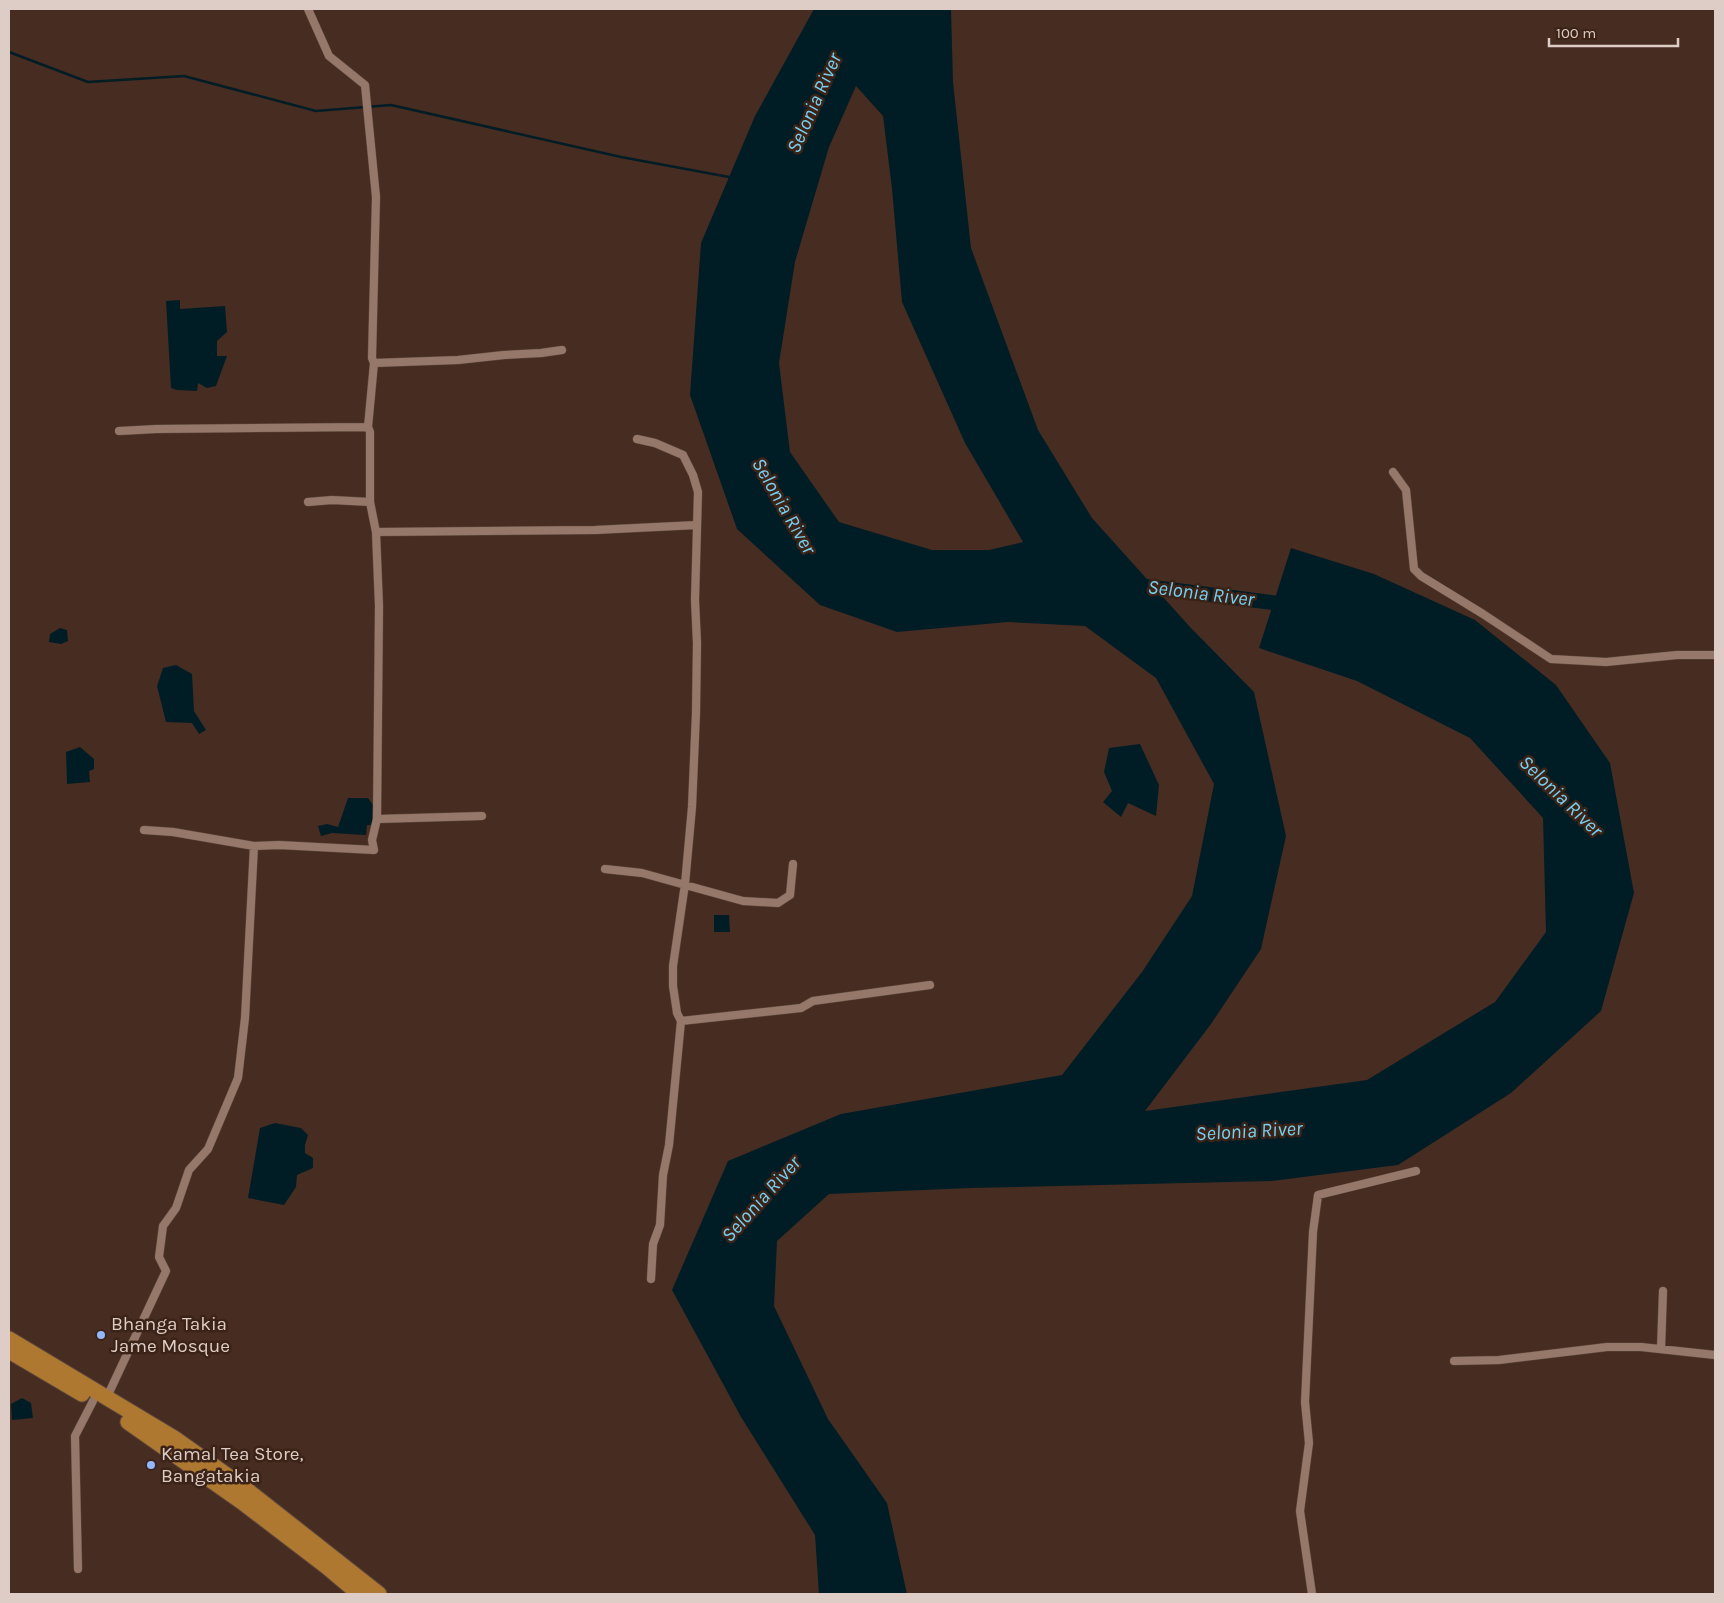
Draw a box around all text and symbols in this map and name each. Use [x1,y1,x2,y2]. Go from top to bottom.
scale bar [1549,15,1678,47]
text: 100 m [1556,24,1596,42]
water label: Selonia River [782,48,847,157]
water label: Selonia River [747,454,821,559]
water label: Selonia River [1146,575,1257,611]
water label: Selonia River [1514,750,1608,842]
water label: Selonia River [1195,1117,1304,1145]
water label: Selonia River [717,1151,806,1247]
place label: Bhanga Takia Jame Mosque [111,1313,230,1357]
marker: Bhanga Takia Jame Mosque [95,1329,107,1341]
place label: Kamal Tea Store, Bangatakia [161,1443,304,1487]
marker: Kamal Tea Store, Bangatakia [145,1459,157,1471]

